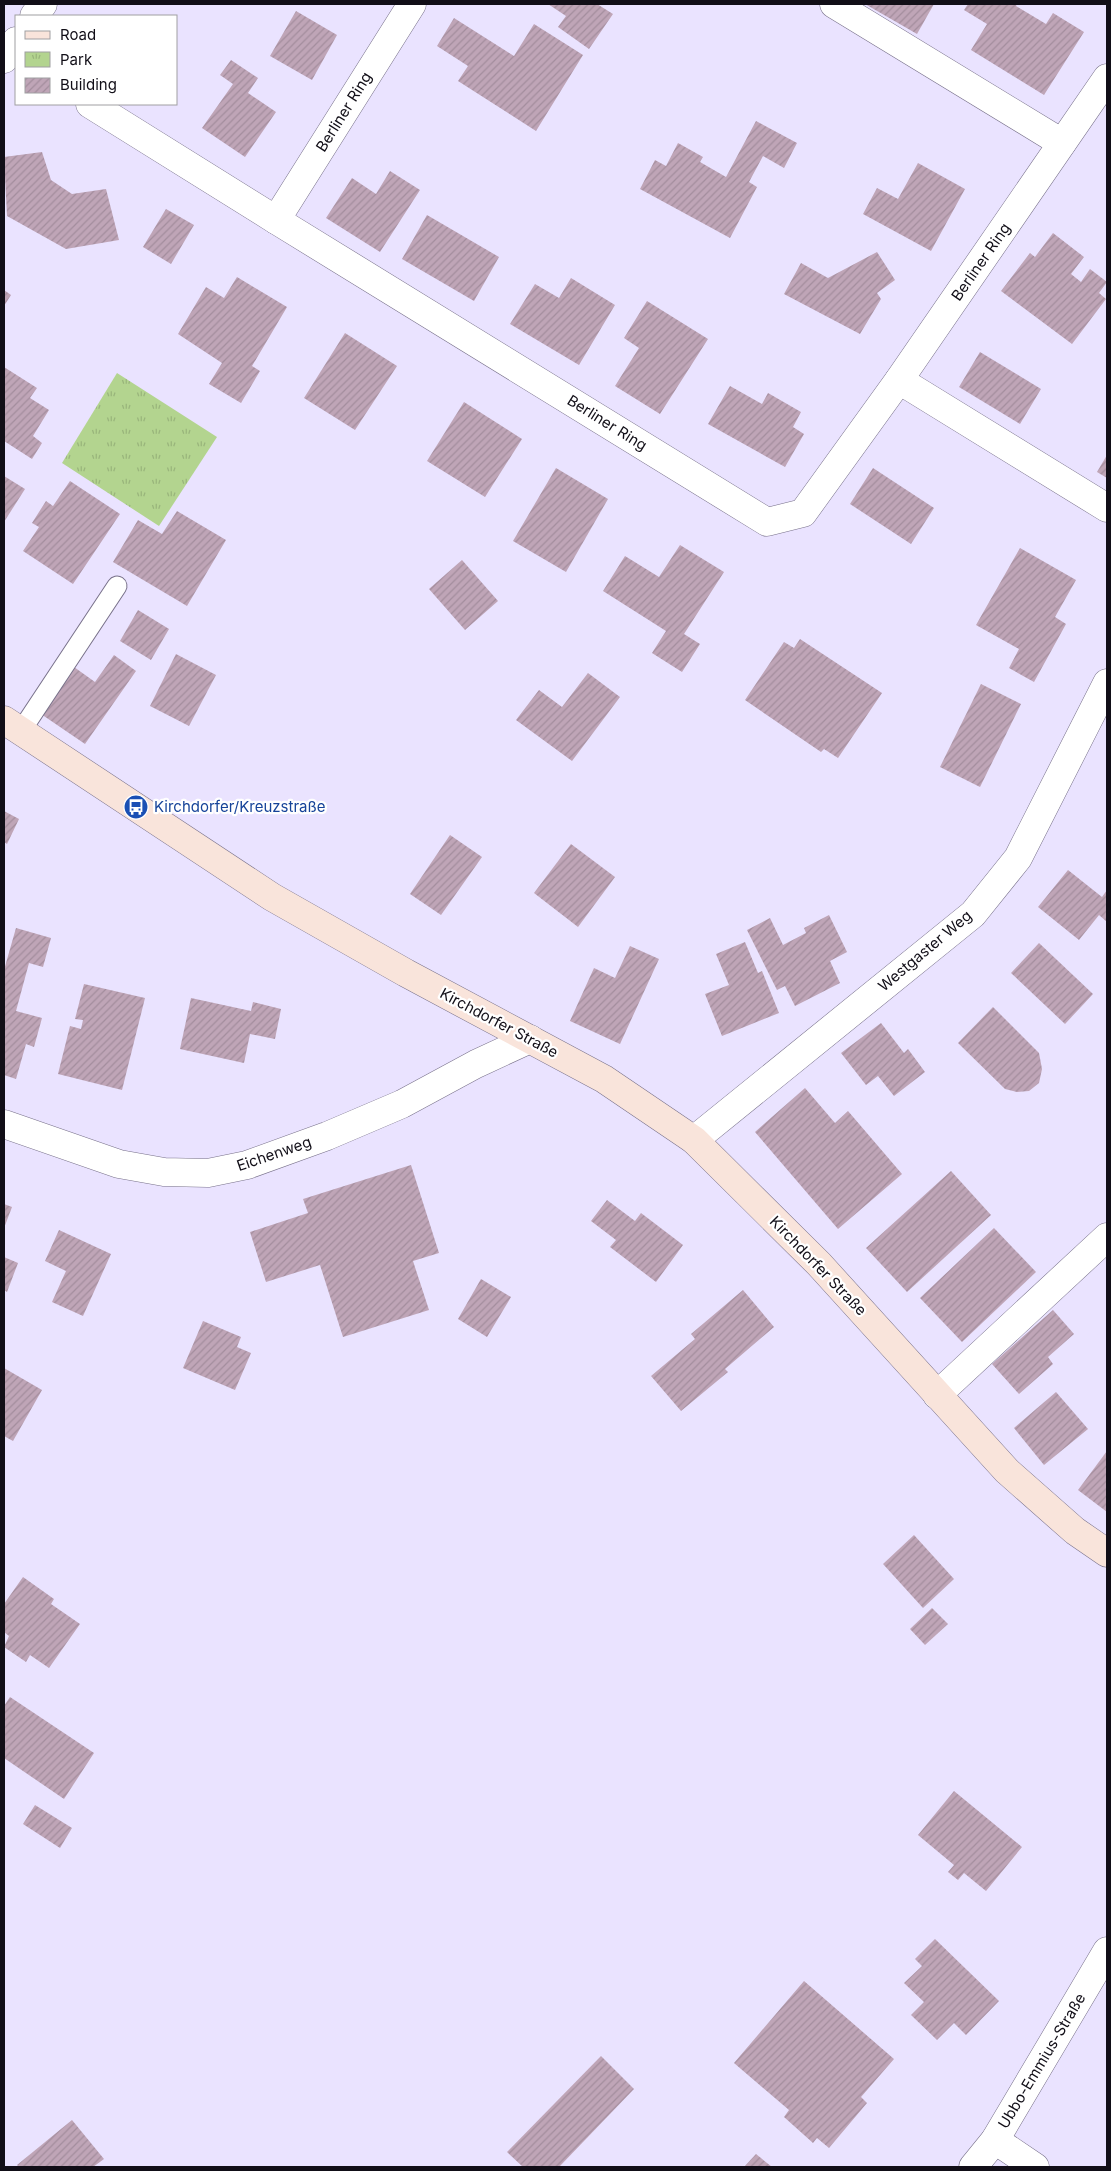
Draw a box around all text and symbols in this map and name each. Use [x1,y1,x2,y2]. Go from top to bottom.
legend [15,15,178,105]
text: Road [60,25,96,44]
text: Park [60,50,93,69]
street label: Berliner Ring [312,68,376,155]
text: Building [60,75,117,94]
street label: Berliner Ring [947,219,1014,304]
street label: Berliner Ring [564,391,651,455]
bus stop icon: Kirchdorfer/Kreuzstraße [123,794,149,820]
place label: Kirchdorfer/Kreuzstraße [154,797,326,816]
street label: Westgaster Weg [874,906,975,995]
street label: Kirchdorfer Straße [437,983,562,1062]
street label: Eichenweg [234,1132,314,1175]
street label: Kirchdorfer Straße [766,1212,871,1319]
street label: Ubbo-Emmius-Straße [994,1990,1090,2132]

